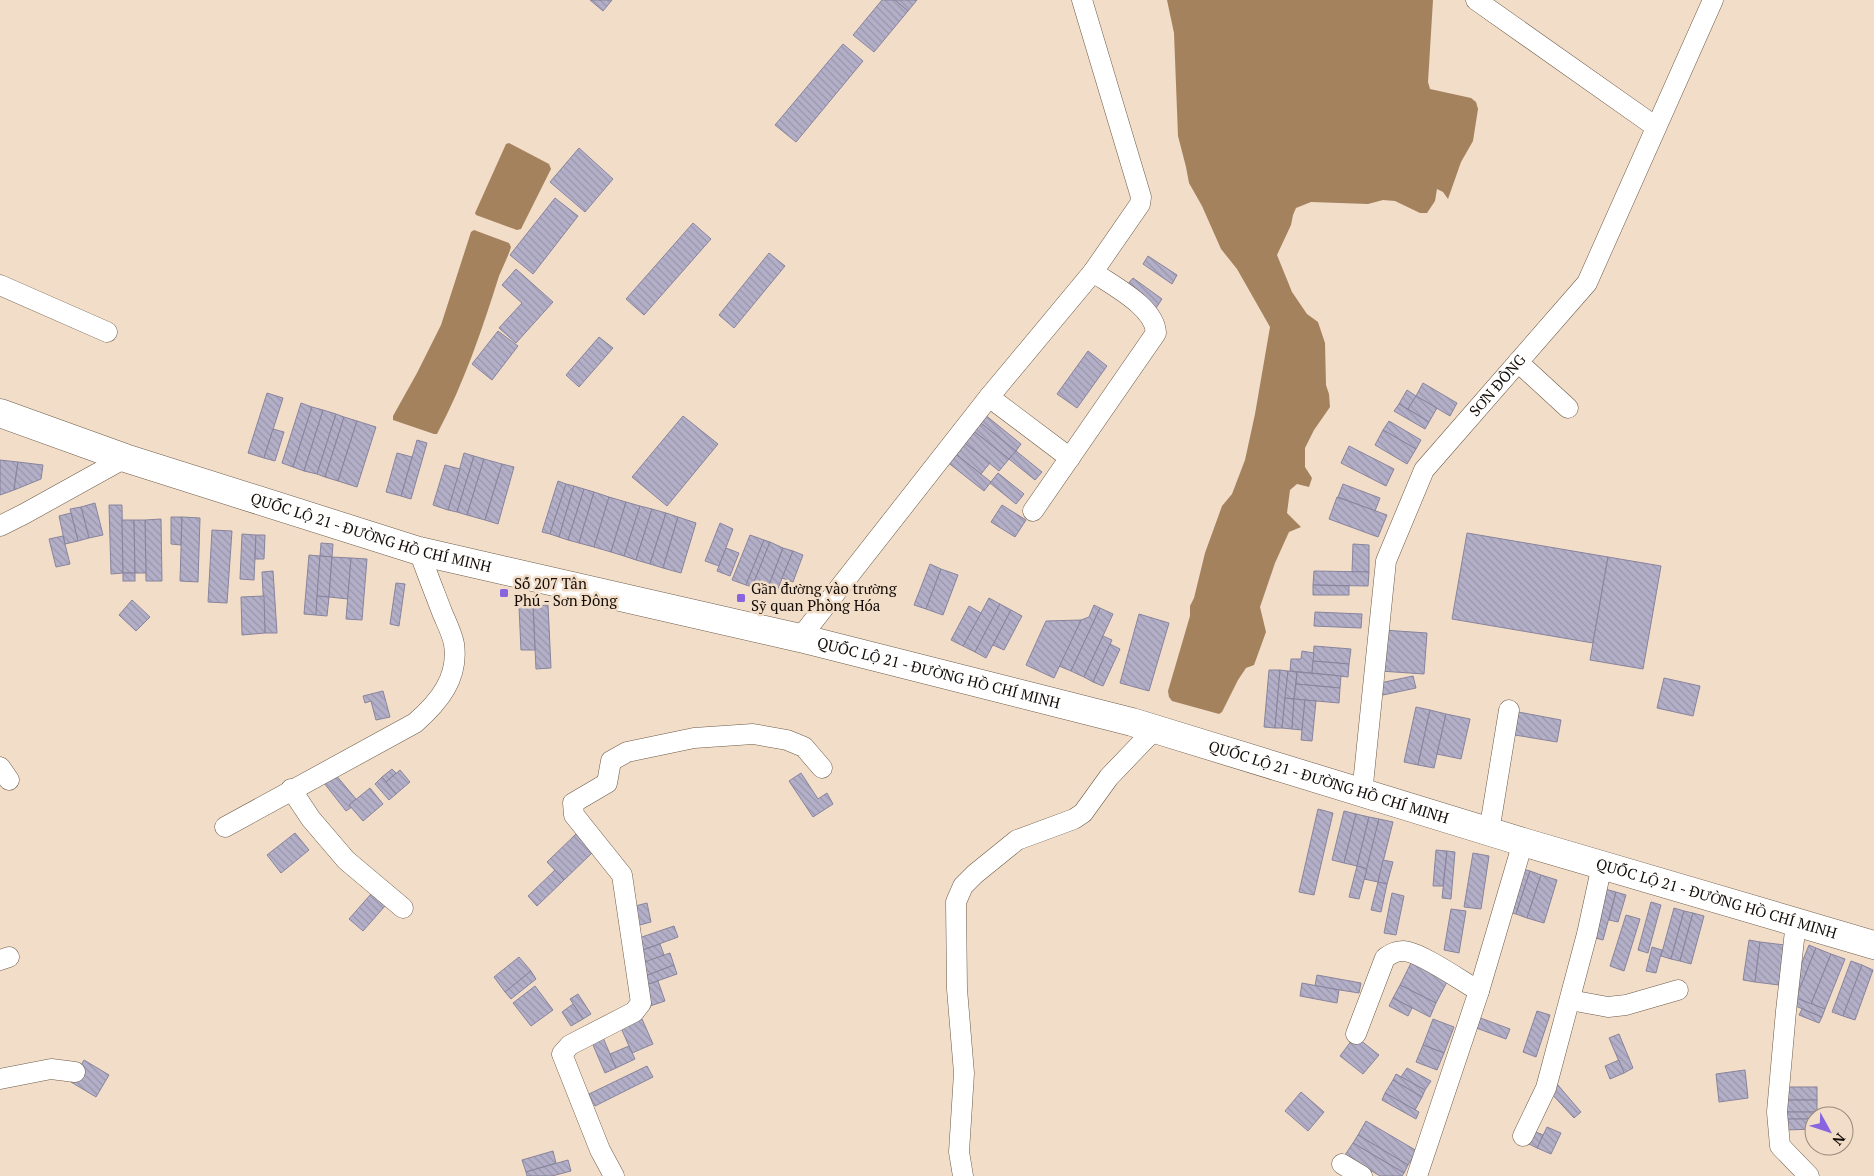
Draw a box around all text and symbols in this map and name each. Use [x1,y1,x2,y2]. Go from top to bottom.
street label: SƠN ĐÔNG [1464,349,1530,420]
street label: QUỐC LỘ 21 - ĐƯỜNG HỒ CHÍ MINH [248,487,494,576]
place label: Số 207 Tân Phú - Sơn Đông [514,573,618,610]
place label: Gần đường vào trường Sỹ quan Phòng Hóa [751,578,898,615]
marker: Số 207 Tân Phú - Sơn Đông [498,587,510,599]
marker: Gần đường vào trường Sỹ quan Phòng Hóa [735,592,747,604]
street label: QUỐC LỘ 21 - ĐƯỜNG HỒ CHÍ MINH [815,632,1063,712]
street label: QUỐC LỘ 21 - ĐƯỜNG HỒ CHÍ MINH [1206,735,1451,828]
street label: QUỐC LỘ 21 - ĐƯỜNG HỒ CHÍ MINH [1594,853,1840,943]
north arrow [1804,1106,1854,1156]
text: N [1828,1130,1850,1150]

